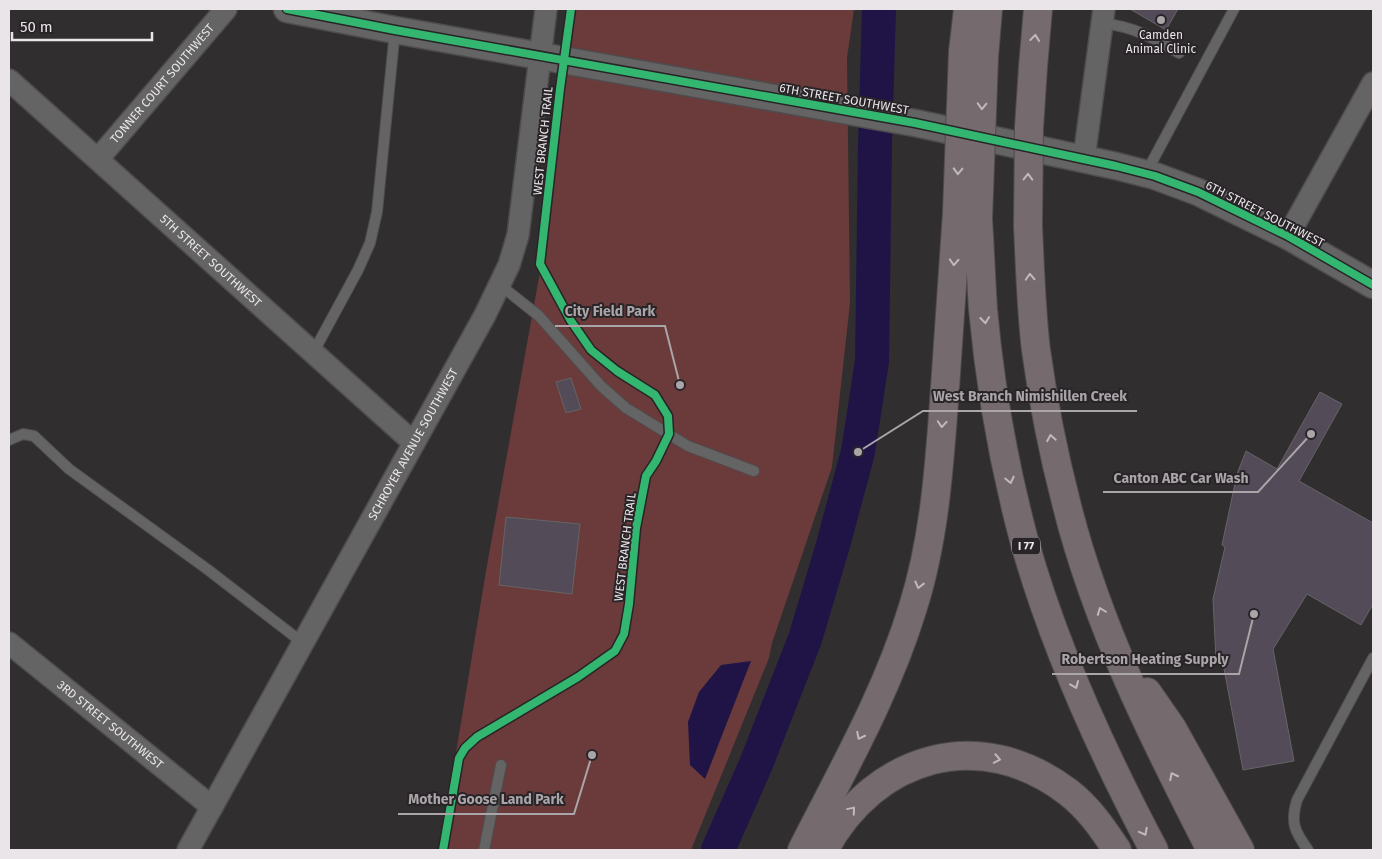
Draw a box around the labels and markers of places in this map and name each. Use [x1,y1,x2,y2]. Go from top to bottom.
marker: Camden Animal Clinic [1155,14,1167,26]
place label: Camden Animal Clinic [1126,28,1196,56]
callout: City Field Park [555,297,665,326]
callout: West Branch Nimishillen Creek [923,382,1137,411]
callout: Canton ABC Car Wash [1103,463,1258,492]
callout: Robertson Heating Supply [1052,645,1239,674]
callout: Mother Goose Land Park [398,785,574,814]

